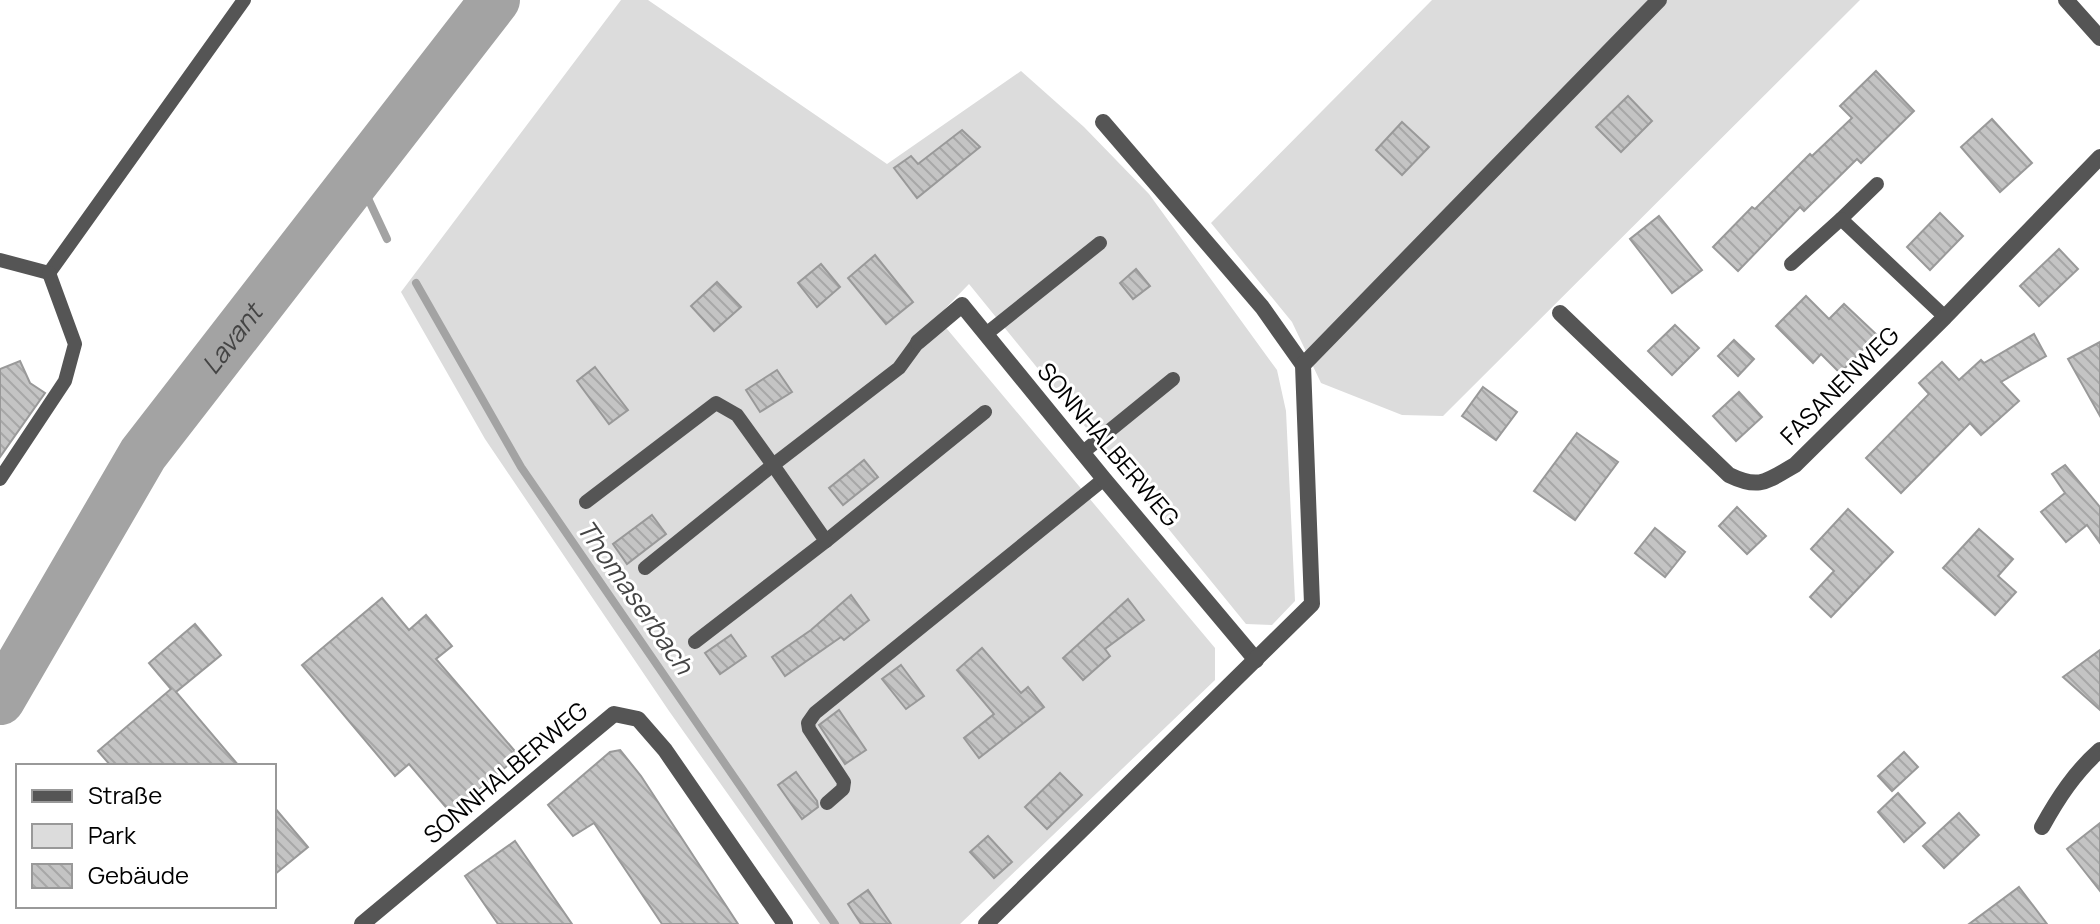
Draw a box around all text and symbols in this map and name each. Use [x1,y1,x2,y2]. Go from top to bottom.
water label: Lavant [193,294,272,381]
street label: FASANENWEG [1772,318,1906,452]
street label: SONNHALBERWEG [1031,355,1188,533]
water label: Thomaserbach [569,512,703,682]
street label: SONNHALBERWEG [416,693,594,850]
legend [16,764,276,908]
text: Straße [88,778,162,811]
text: Park [88,818,137,851]
text: Gebäude [88,858,189,891]

